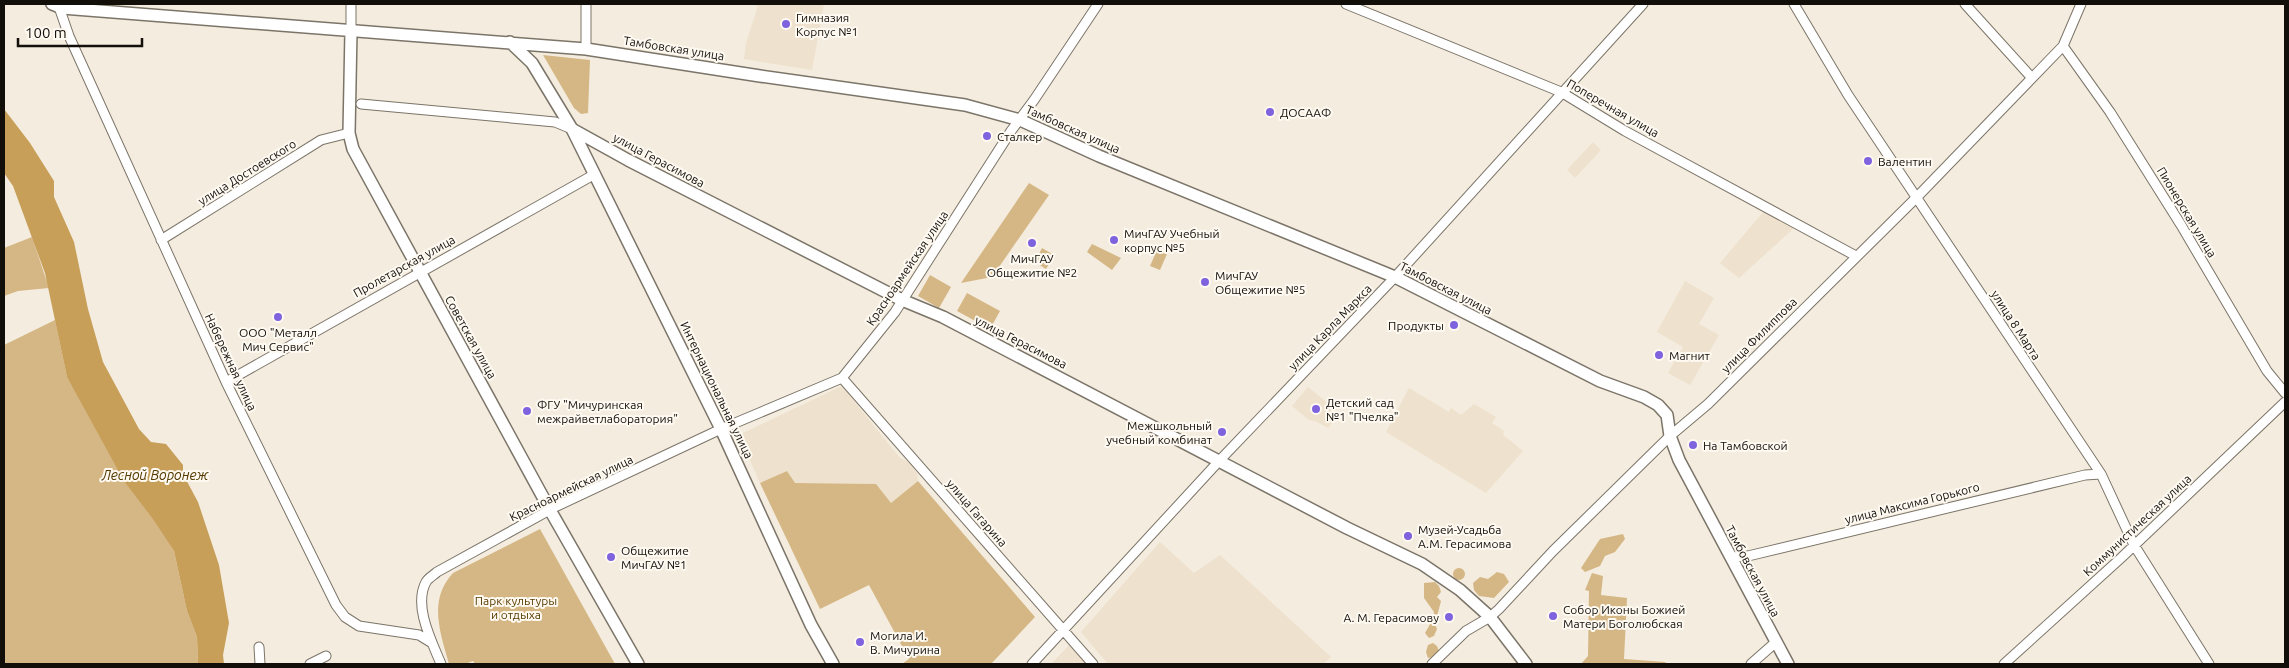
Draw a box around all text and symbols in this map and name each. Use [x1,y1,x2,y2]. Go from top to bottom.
place label: Гимназия Корпус №1 [796,11,858,38]
scale bar [18,15,141,47]
marker: Гимназия Корпус №1 [780,18,792,30]
text: 100 m [25,24,67,41]
street label: Тамбовская улица [623,34,725,62]
street label: Поперечная улица [1565,76,1661,140]
street label: Тамбовская улица [1024,102,1122,156]
marker: ДОСААФ [1264,106,1276,118]
place label: ДОСААФ [1280,106,1331,119]
street label: улица Герасимова [611,130,707,190]
marker: Сталкер [981,130,993,142]
place label: Сталкер [997,130,1042,143]
street label: улица Достоевского [196,137,298,207]
marker: Валентин [1862,155,1874,167]
place label: Валентин [1878,155,1932,168]
street label: Пионерская улица [2155,164,2219,260]
street label: Красноармейская улица [864,208,950,328]
place label: МичГАУ Учебный корпус №5 [1124,227,1220,254]
street label: Пролетарская улица [351,233,457,299]
marker: МичГАУ Учебный корпус №5 [1108,234,1120,246]
marker: МичГАУ Общежитие №2 [1026,237,1038,249]
place label: МичГАУ Общежитие №2 [987,252,1077,279]
street label: Тамбовская улица [1398,259,1494,317]
place label: МичГАУ Общежитие №5 [1215,269,1306,296]
marker: МичГАУ Общежитие №5 [1199,276,1211,288]
street label: улица Карла Маркса [1286,282,1374,372]
street label: улица 8 Марта [1989,288,2043,362]
street label: Советская улица [443,293,499,381]
street label: улица Филиппова [1719,295,1799,375]
street label: Набережная улица [203,311,259,413]
marker: ООО "Металл Мич Сервис" [272,311,284,323]
street label: улица Герасимова [973,313,1069,371]
place label: Продукты [1388,319,1444,332]
marker: Продукты [1448,319,1460,331]
street label: Интернациональная улица [678,320,756,460]
place label: ООО "Металл Мич Сервис" [239,326,317,353]
marker: Магнит [1653,349,1665,361]
place label: Магнит [1669,349,1711,362]
place label: Детский сад №1 "Пчелка" [1326,396,1399,423]
place label: ФГУ "Мичуринская межрайветлаборатория" [537,398,678,425]
marker: Детский сад №1 "Пчелка" [1310,403,1322,415]
marker: ФГУ "Мичуринская межрайветлаборатория" [521,405,533,417]
place label: Межшкольный учебный комбинат [1106,419,1213,446]
marker: Межшкольный учебный комбинат [1216,426,1228,438]
marker: На Тамбовской [1687,439,1699,451]
place label: На Тамбовской [1703,439,1788,452]
street label: Красноармейская улица [507,452,635,524]
water label: Лесной Воронеж [101,467,209,483]
street label: Коммунистическая улица [2080,472,2194,578]
street label: улица Гагарина [944,477,1010,549]
street label: улица Максима Горького [1843,480,1981,526]
place label: Музей-Усадьба А.М. Герасимова [1418,523,1511,550]
street label: Тамбовская улица [1723,523,1783,619]
marker: Музей-Усадьба А.М. Герасимова [1402,530,1414,542]
place label: Общежитие МичГАУ №1 [621,544,689,571]
marker: Общежитие МичГАУ №1 [605,551,617,563]
park label: Парк культуры и отдыха [475,594,557,621]
place label: Собор Иконы Божией Матери Боголюбская [1563,603,1685,630]
marker: Собор Иконы Божией Матери Боголюбская [1547,610,1559,622]
place label: А. М. Герасимову [1343,611,1439,624]
marker: А. М. Герасимову [1443,611,1455,623]
place label: Могила И. В. Мичурина [870,629,940,656]
marker: Могила И. В. Мичурина [854,636,866,648]

